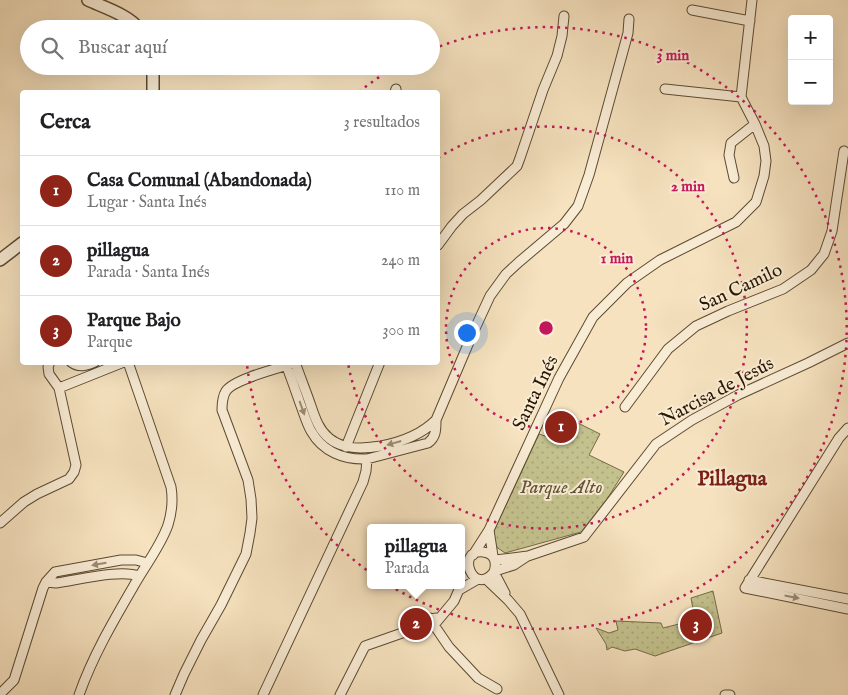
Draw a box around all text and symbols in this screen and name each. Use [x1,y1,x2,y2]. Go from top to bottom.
map controls [788,15,833,105]
button: + [788,15,833,60]
search box [20,20,440,75]
icon: search [38,34,66,62]
text: Buscar aquí [78,36,167,60]
text: 3 min [657,46,689,65]
button: − [788,60,833,105]
text: Cerca [40,109,90,136]
text: 3 resultados [344,113,420,133]
text: Casa Comunal (Abandonada) [87,169,312,193]
text: 2 min [671,177,705,196]
text: 1 [53,181,59,201]
text: 110 m [384,181,420,201]
text: Lugar · Santa Inés [87,193,207,213]
text: pillagua [87,239,149,263]
text: 1 min [601,249,633,268]
text: 2 [52,251,60,271]
text: 240 m [381,251,420,271]
street label: San Camilo [696,258,786,318]
text: Parada · Santa Inés [87,263,210,283]
text: Parque Bajo [87,309,181,333]
centre of rings [537,319,555,337]
your location [454,320,480,346]
text: 3 [53,321,59,341]
text: 300 m [382,321,420,341]
text: Parque [87,333,133,353]
street label: Santa Inés [508,352,564,434]
street label: Narcisa de Jesús [656,352,778,432]
one-way arrow [298,401,306,416]
pin: 1 [545,408,577,446]
one-way arrow [386,439,401,447]
district label: Pillagua [697,466,768,493]
park label: Parque Alto [520,476,602,500]
popup [367,524,465,589]
text: pillagua [385,535,447,559]
text: Parada [385,559,429,579]
one-way arrow [91,560,107,568]
one-way arrow [785,594,801,602]
pin: 2 [400,605,432,643]
pin: 3 [680,606,712,644]

